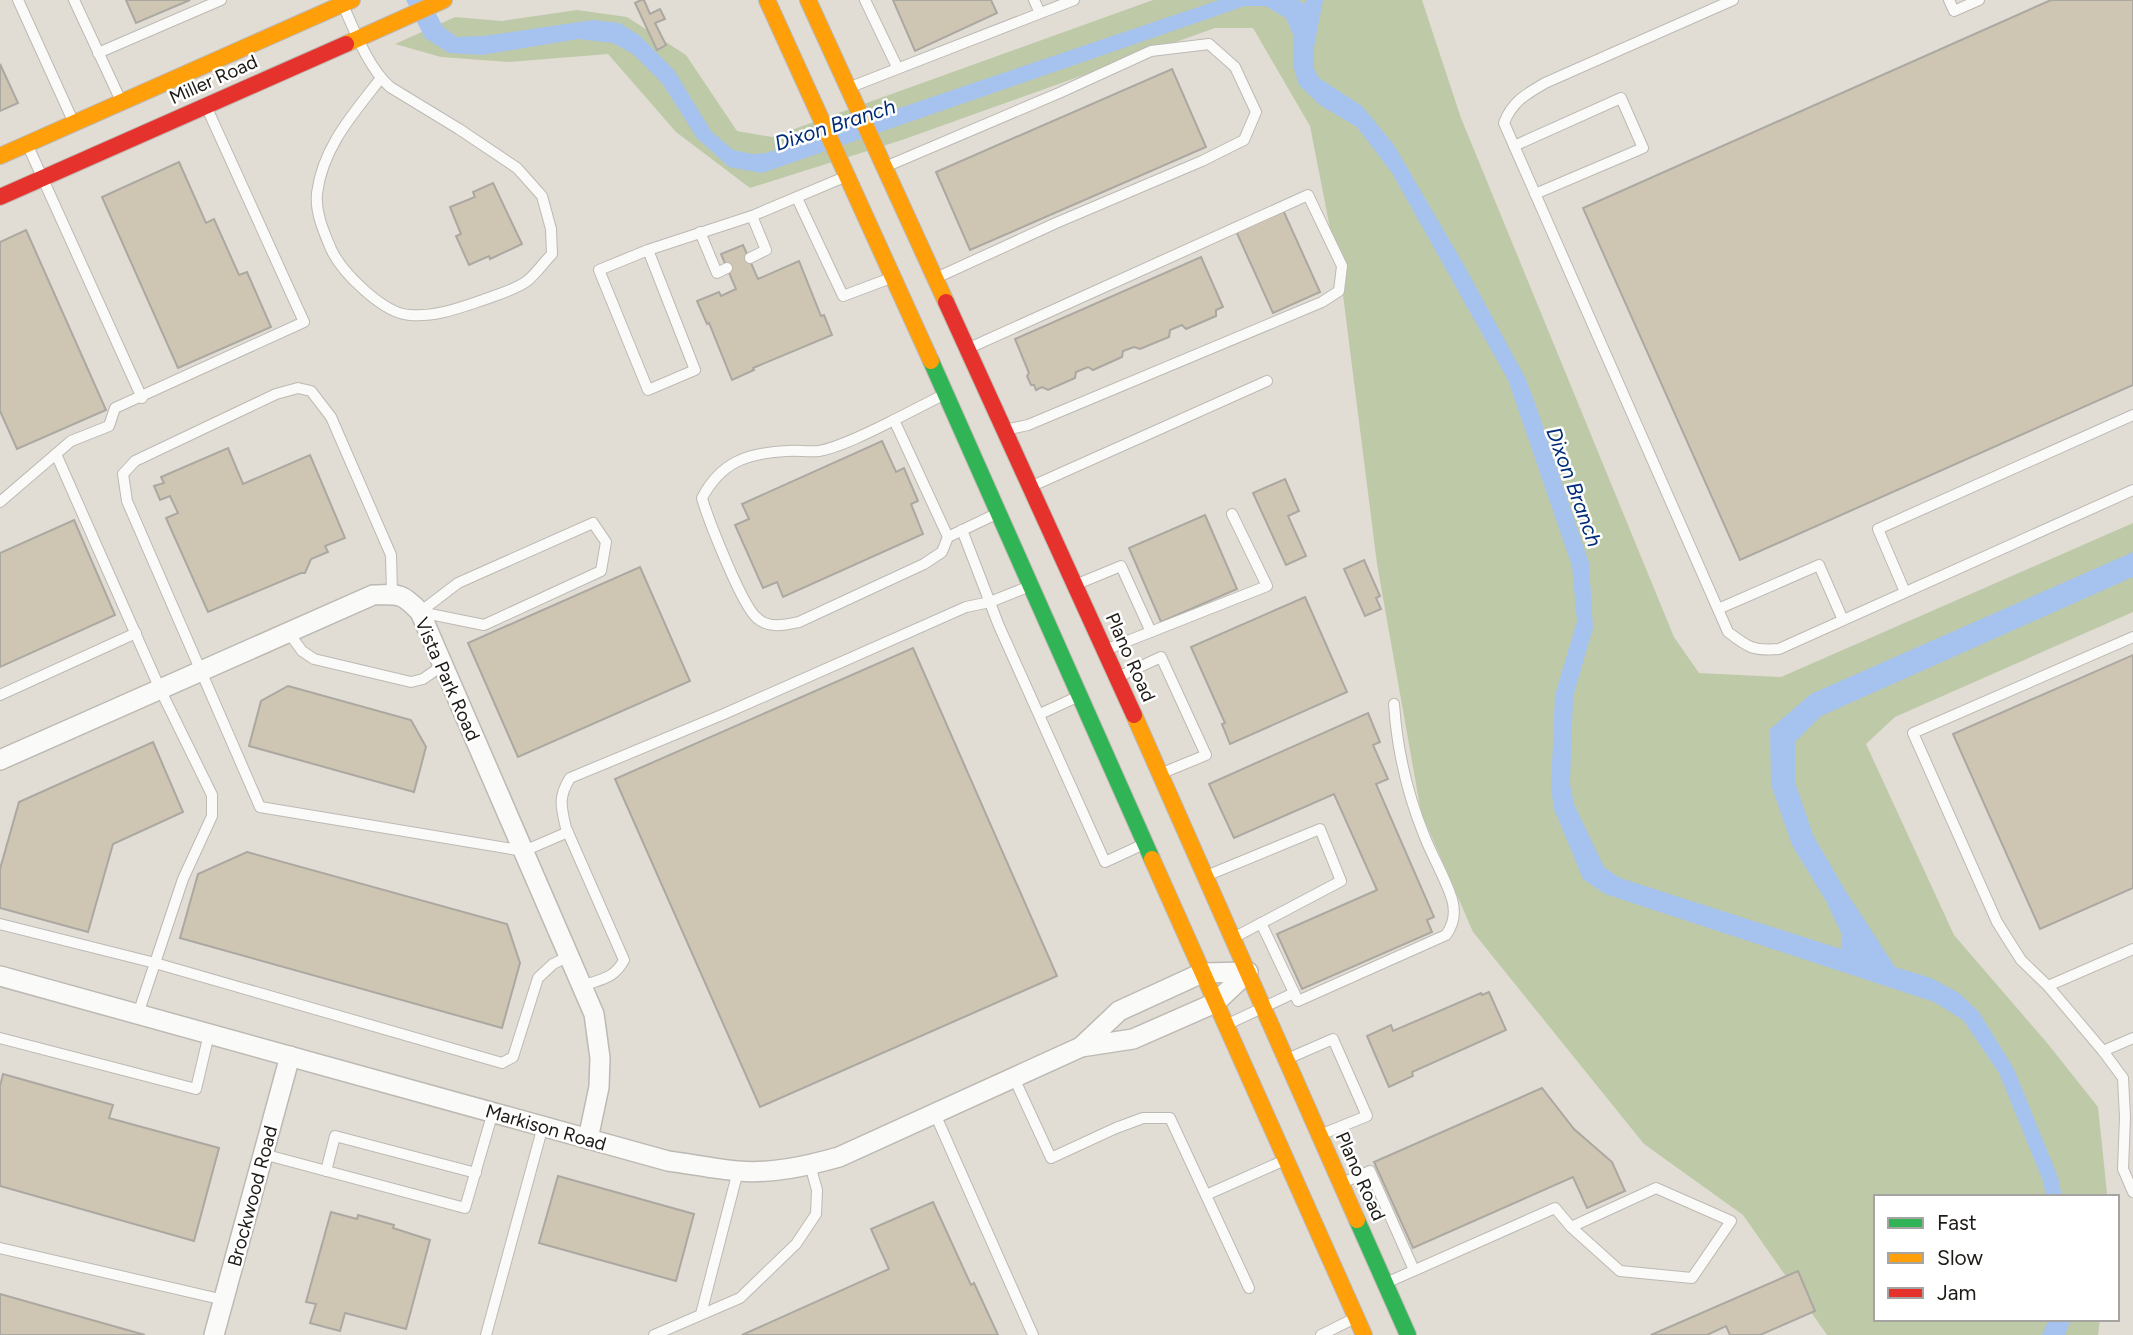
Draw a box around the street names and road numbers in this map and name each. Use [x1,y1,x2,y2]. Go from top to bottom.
street label: Miller Road [166,50,261,109]
street label: Plano Road [1101,609,1160,705]
street label: Vista Park Road [410,614,485,744]
street label: Markison Road [483,1099,609,1156]
street label: Brockwood Road [223,1123,282,1269]
street label: Plano Road [1331,1128,1390,1224]

